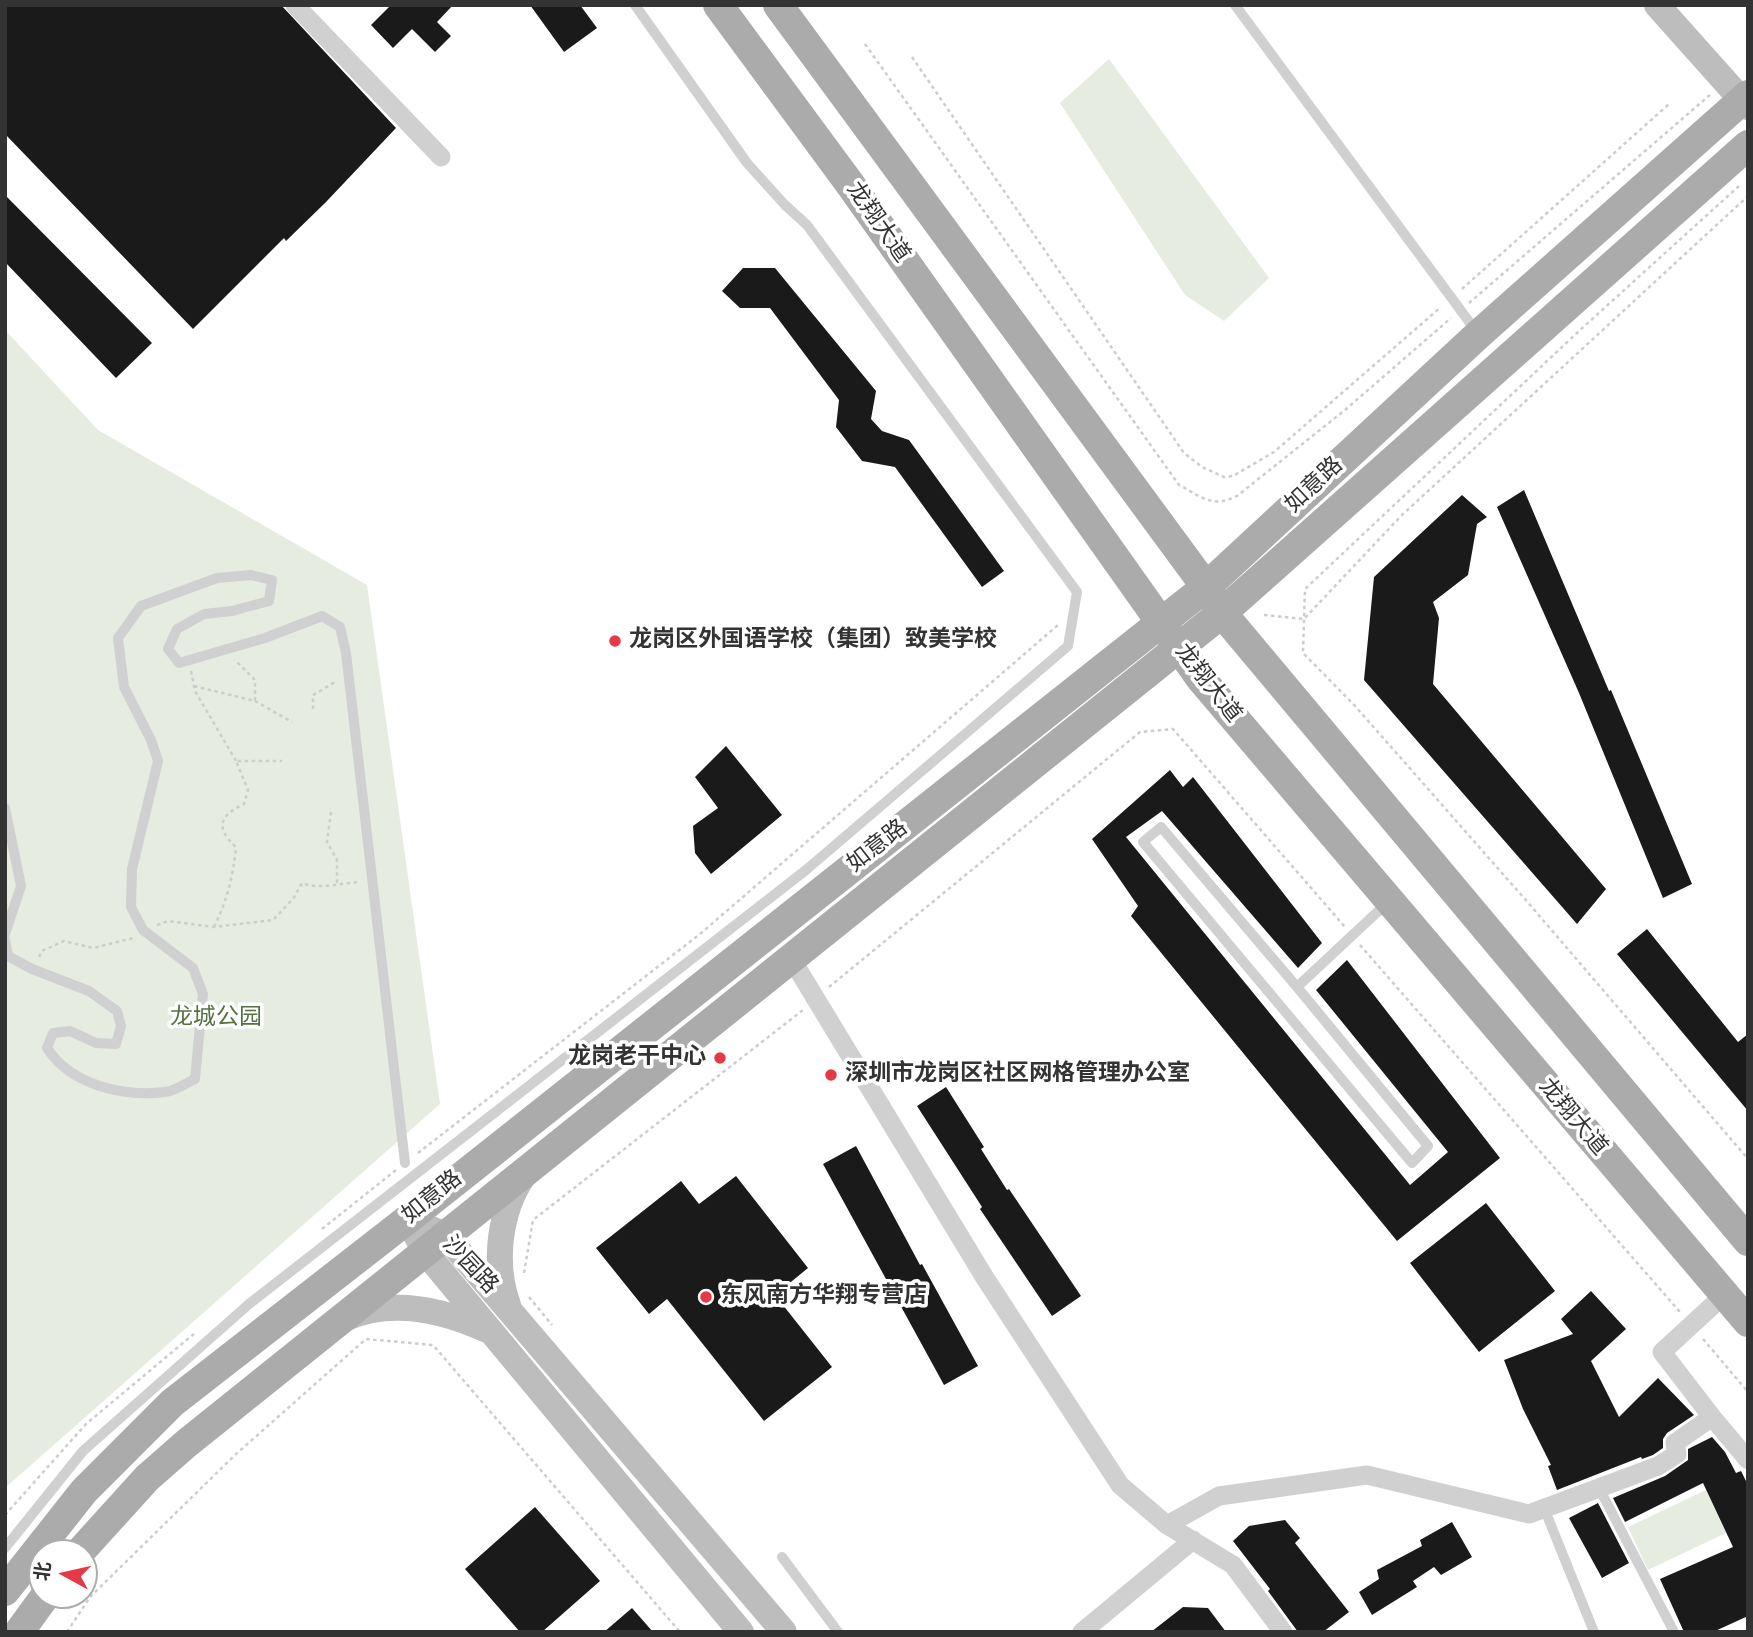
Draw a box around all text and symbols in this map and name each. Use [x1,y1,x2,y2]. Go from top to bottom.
street label: 龙翔大道 [839,177,915,269]
street label: 如意路 [1280,452,1350,520]
place label: 龙岗区外国语学校（集团）致美学校 [629,627,997,655]
marker: 龙岗区外国语学校（集团）致美学校 [607,633,623,649]
street label: 龙翔大道 [1168,639,1246,729]
street label: 如意路 [842,815,914,879]
park label: 龙城公园 [170,1005,262,1033]
place label: 龙岗老干中心 [568,1044,706,1072]
marker: 龙岗老干中心 [712,1050,728,1066]
place label: 深圳市龙岗区社区网格管理办公室 [845,1061,1190,1089]
marker: 深圳市龙岗区社区网格管理办公室 [823,1067,839,1083]
street label: 龙翔大道 [1532,1074,1612,1162]
street label: 如意路 [398,1166,468,1230]
street label: 沙园路 [435,1231,503,1301]
place label: 东风南方华翔专营店 [720,1283,927,1311]
marker: 东风南方华翔专营店 [698,1289,714,1305]
north arrow [28,1539,98,1609]
text: 北 [29,1560,58,1583]

